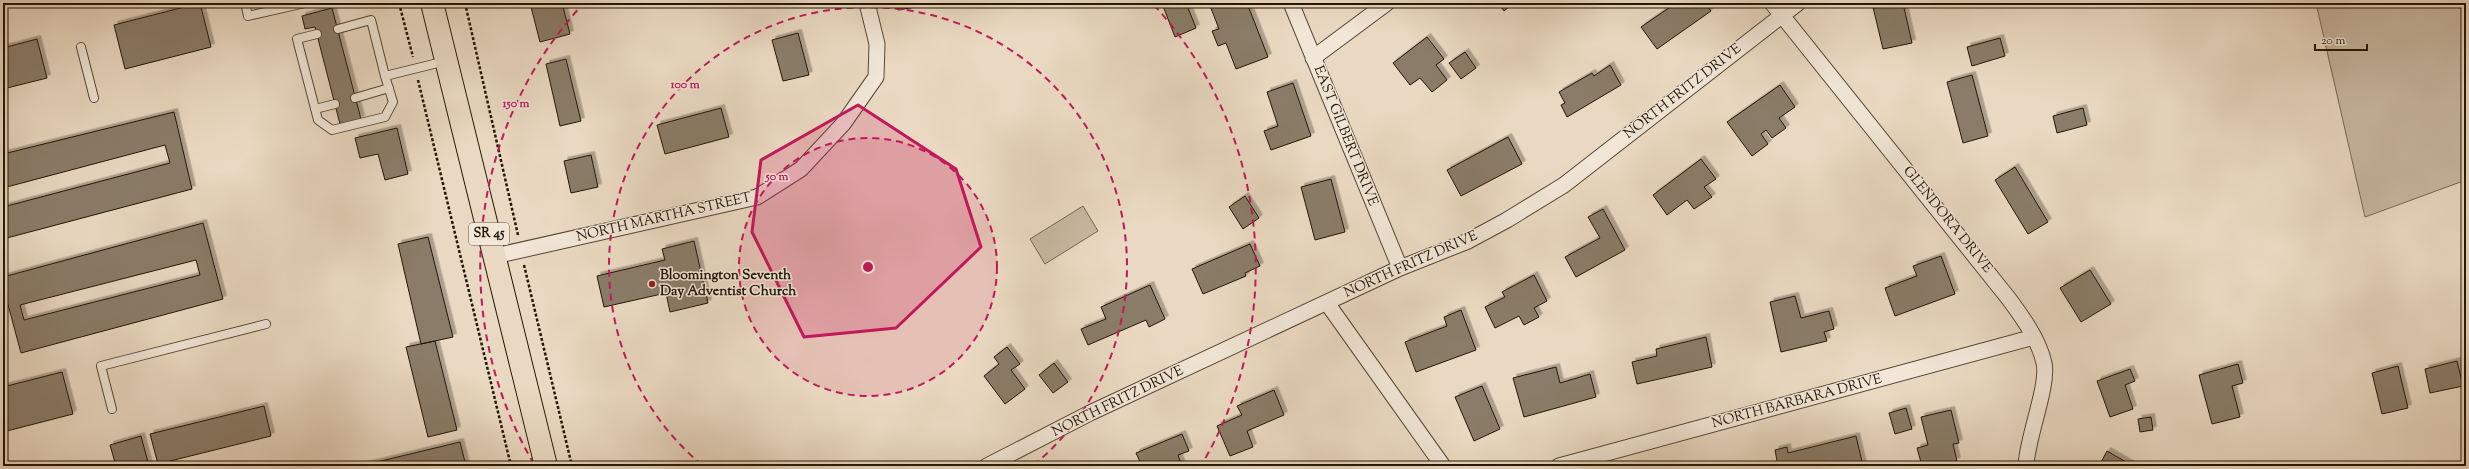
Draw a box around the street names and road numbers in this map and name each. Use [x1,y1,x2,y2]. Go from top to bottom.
street label: NORTH FRITZ DRIVE [1620,39,1746,144]
street label: EAST GILBERT DRIVE [1308,63,1383,210]
street label: GLENDORA DRIVE [1898,162,1997,278]
street label: NORTH MARTHA STREET [574,188,754,248]
road number: SR 45 [469,223,509,245]
street label: NORTH FRITZ DRIVE [1341,226,1482,304]
street label: NORTH FRITZ DRIVE [1049,361,1188,443]
street label: NORTH BARBARA DRIVE [1710,370,1885,434]

